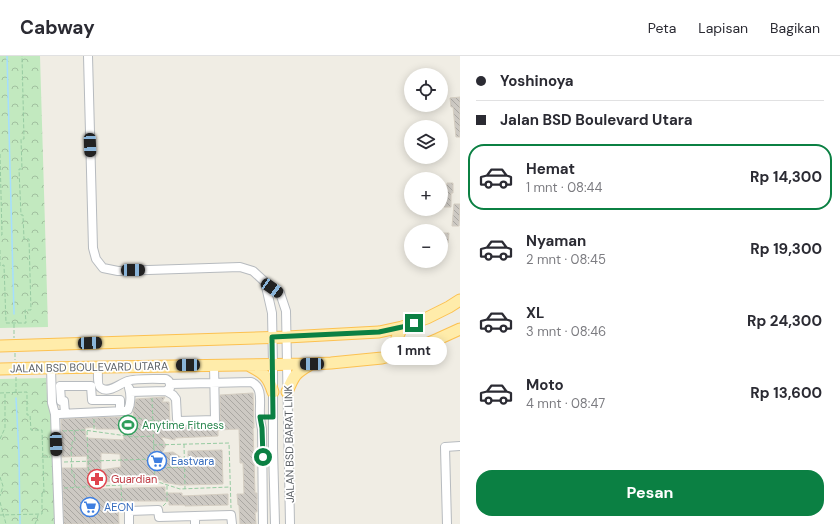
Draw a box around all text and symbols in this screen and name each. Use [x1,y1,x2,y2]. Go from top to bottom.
text: Cabway [20,15,95,40]
text: Peta [648,19,676,37]
text: Lapisan [698,19,748,37]
text: Bagikan [770,19,820,37]
map controls [404,68,448,268]
button: locate [404,68,448,112]
text: Yoshinoya [500,71,574,91]
text: Jalan BSD Boulevard Utara [500,110,693,130]
button: layers [404,120,448,164]
car [84,133,96,157]
icon: car [478,159,514,195]
text: Hemat [526,159,575,179]
text: Rp 14,300 [750,167,822,187]
button: + [404,172,448,216]
text: 1 mnt · 08:44 [526,179,602,196]
button: − [404,224,448,268]
icon: car [478,231,514,267]
text: Nyaman [526,231,586,251]
text: Rp 19,300 [750,239,822,259]
text: 2 mnt · 08:45 [526,251,606,268]
car [121,264,145,276]
car [259,276,285,300]
icon: car [478,303,514,339]
text: XL [526,303,544,323]
text: Rp 24,300 [747,311,822,331]
route end [405,314,423,332]
text: 3 mnt · 08:46 [526,323,606,340]
car [78,337,102,349]
callout: 1 mnt [381,337,447,365]
text: 1 mnt [397,342,431,359]
car [300,358,324,370]
street label: JALAN BSD BOULEVARD UTARA [10,359,168,375]
car [176,359,200,371]
icon: car [478,375,514,411]
text: Moto [526,375,564,395]
text: Rp 13,600 [750,383,822,403]
street label: JALAN BSD BARAT LINK [281,384,297,503]
text: 4 mnt · 08:47 [526,395,605,412]
sports icon: Anytime Fitness [117,414,139,436]
place label: Anytime Fitness [142,418,224,432]
car [50,432,62,456]
route start [254,448,272,466]
supermarket icon: Eastvara [146,450,168,472]
place label: Eastvara [171,454,214,468]
pharmacy icon: Guardian [86,468,108,490]
button: Pesan [476,470,824,516]
place label: Guardian [111,472,157,486]
supermarket icon: AEON [79,496,101,518]
place label: AEON [104,500,134,514]

